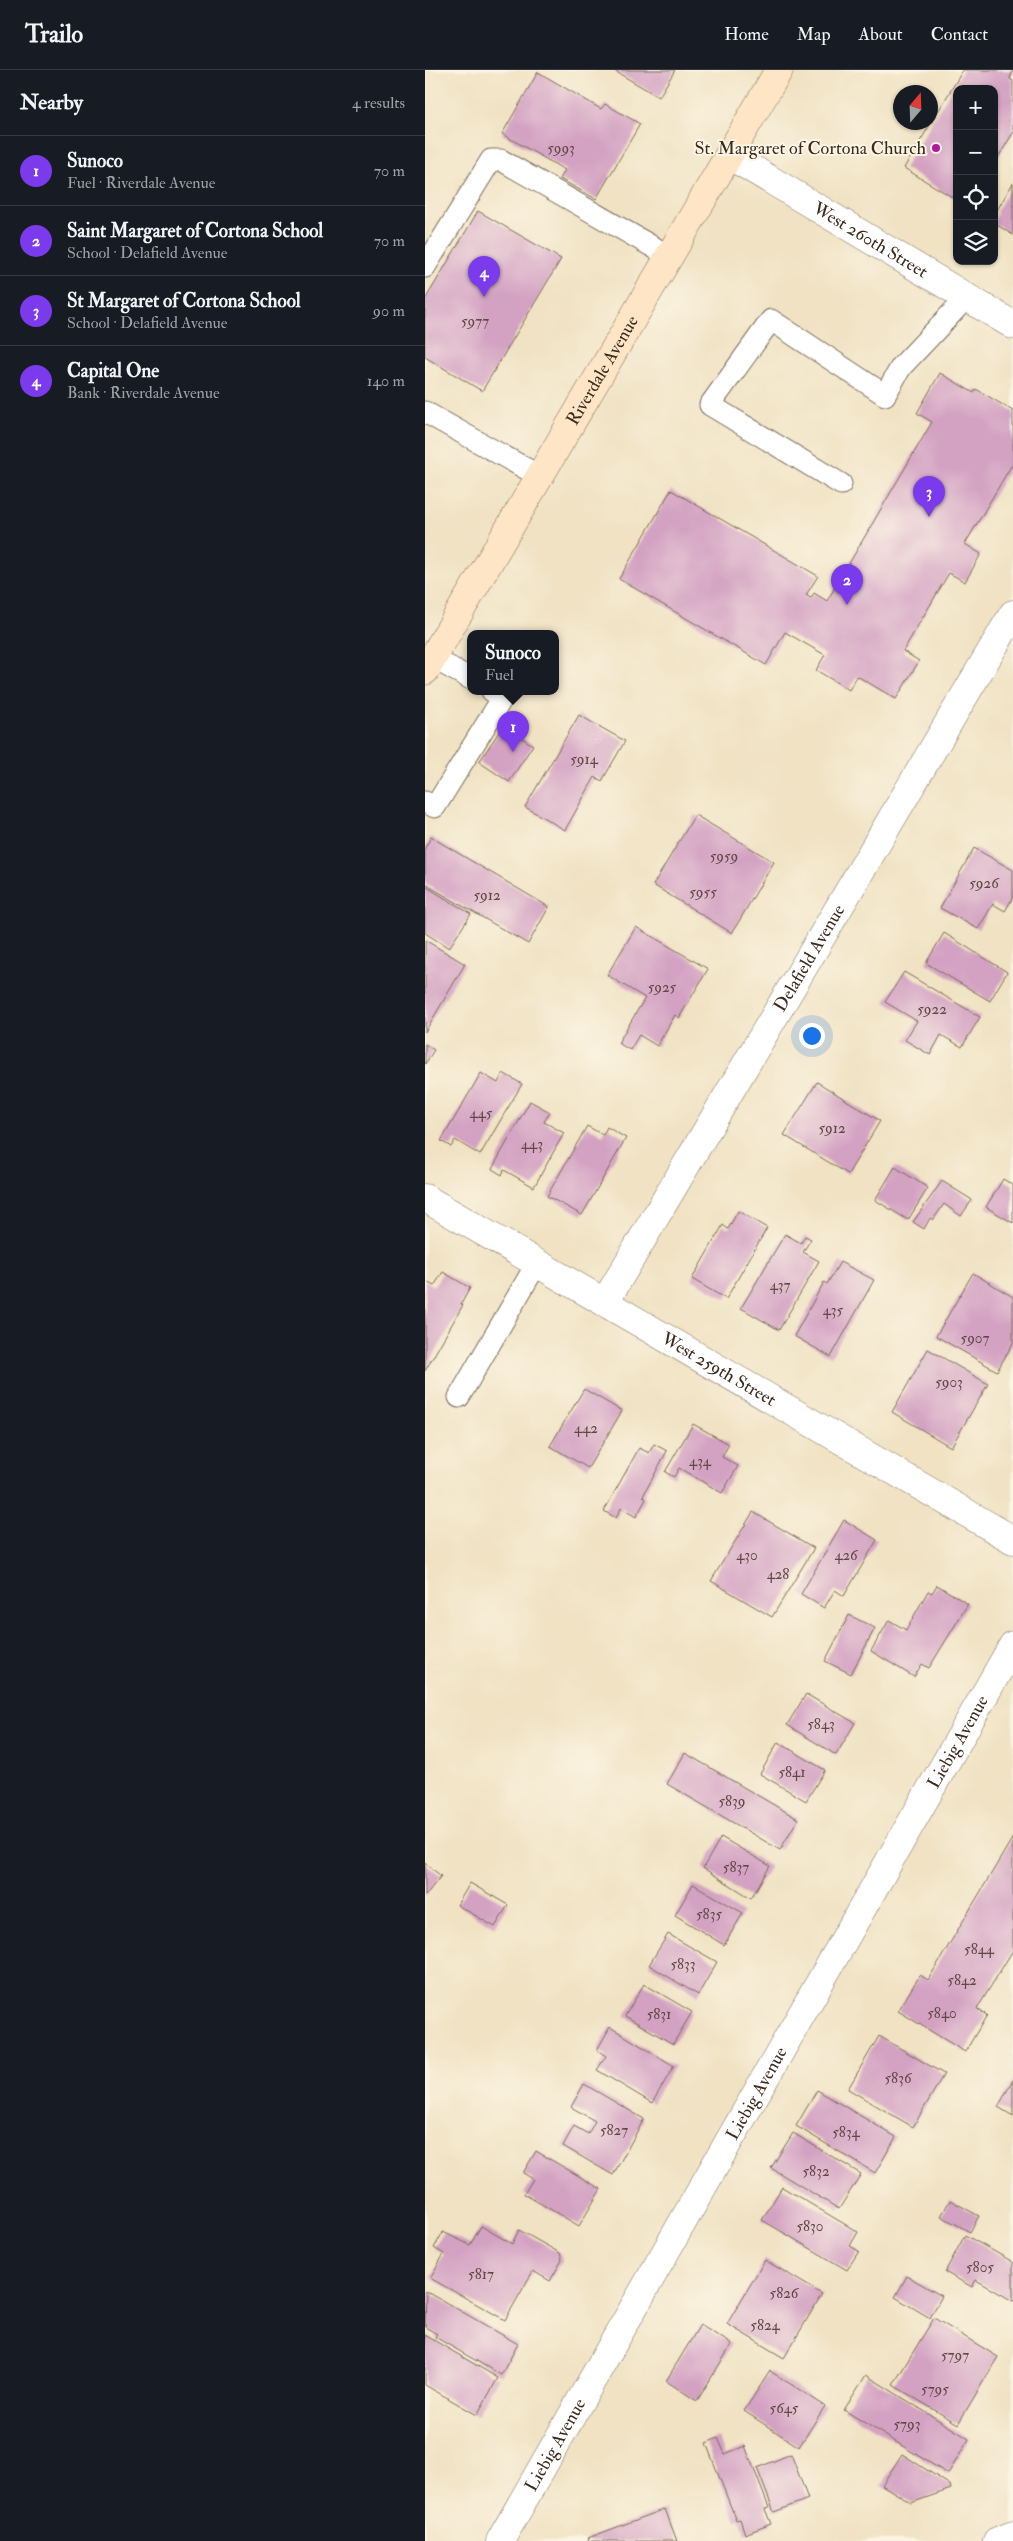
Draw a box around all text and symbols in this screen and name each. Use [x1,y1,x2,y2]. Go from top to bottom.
text: Trailo [25,19,83,50]
text: Home [724,23,769,46]
text: Map [797,23,831,46]
text: About [859,23,903,46]
text: Contact [931,23,988,46]
north arrow [893,85,938,130]
map controls [953,85,998,265]
button: + [953,85,998,130]
text: Nearby [20,89,83,116]
text: 4 results [352,93,405,113]
button: − [953,130,998,175]
place label: St. Margaret of Cortona Church [695,137,927,160]
house number: 5993 [547,139,575,158]
marker: St. Margaret of Cortona Church [930,142,942,154]
text: Sunoco [67,149,123,173]
text: 1 [33,161,39,181]
text: 70 m [374,161,405,181]
text: Fuel · Riverdale Avenue [67,173,215,193]
button: locate [953,175,998,220]
street label: West 260th Street [808,196,932,283]
text: Saint Margaret of Cortona School [67,219,323,243]
button: layers [953,220,998,265]
text: 2 [32,231,40,251]
text: 70 m [374,231,405,251]
text: School · Delafield Avenue [67,243,228,263]
pin: 4 [468,256,500,297]
text: St Margaret of Cortona School [67,289,301,313]
text: 3 [33,301,39,321]
text: 90 m [373,301,405,321]
street label: Riverdale Avenue [561,311,644,429]
house number: 5977 [461,312,489,331]
text: School · Delafield Avenue [67,313,228,333]
text: Capital One [67,359,159,383]
text: 4 [32,371,40,391]
text: 140 m [367,371,405,391]
text: Bank · Riverdale Avenue [67,383,220,403]
pin: 3 [913,476,945,517]
pin: 2 [831,564,863,605]
popup [467,630,559,695]
text: Sunoco [485,641,541,665]
text: Fuel [485,665,514,685]
pin: 1 [497,711,529,752]
house number: 5914 [570,750,599,769]
house number: 5959 [710,847,738,866]
house number: 5926 [969,874,1000,893]
house number: 5955 [689,883,717,902]
house number: 5912 [473,886,501,905]
street label: Delafield Avenue [768,900,850,1016]
house number: 5925 [648,978,677,997]
house number: 5922 [917,1000,947,1019]
your location [799,1023,825,1049]
house number: 445 [470,1104,493,1123]
house number: 5912 [818,1119,846,1138]
house number: 443 [521,1135,543,1154]
house number: 437 [770,1276,790,1295]
house number: 435 [823,1301,844,1320]
street label: West 259th Street [657,1326,780,1411]
house number: 5907 [961,1329,990,1348]
house number: 5903 [935,1373,963,1392]
house number: 442 [574,1419,598,1438]
house number: 434 [689,1452,712,1471]
house number: 430 [736,1546,758,1565]
house number: 426 [834,1546,859,1565]
house number: 428 [767,1565,789,1584]
street label: Liebig Avenue [922,1691,994,1792]
house number: 5843 [807,1715,835,1734]
house number: 5841 [778,1763,806,1782]
house number: 5839 [718,1792,746,1811]
house number: 5837 [723,1858,749,1877]
house number: 5835 [696,1905,722,1924]
house number: 5844 [964,1940,995,1959]
house number: 5833 [670,1955,696,1974]
house number: 5842 [947,1971,977,1990]
house number: 5840 [927,2004,957,2023]
house number: 5831 [647,2005,671,2024]
street label: Liebig Avenue [721,2042,792,2144]
house number: 5836 [885,2069,913,2088]
house number: 5827 [600,2121,628,2140]
house number: 5834 [832,2123,861,2142]
house number: 5832 [803,2162,830,2181]
house number: 5830 [796,2217,824,2236]
house number: 5805 [966,2258,994,2277]
house number: 5817 [468,2265,494,2284]
house number: 5826 [770,2284,800,2303]
house number: 5824 [750,2316,781,2335]
house number: 5797 [941,2346,969,2365]
house number: 5795 [921,2380,949,2399]
street label: Liebig Avenue [519,2394,591,2495]
house number: 5645 [770,2399,799,2418]
house number: 5793 [894,2415,920,2434]

